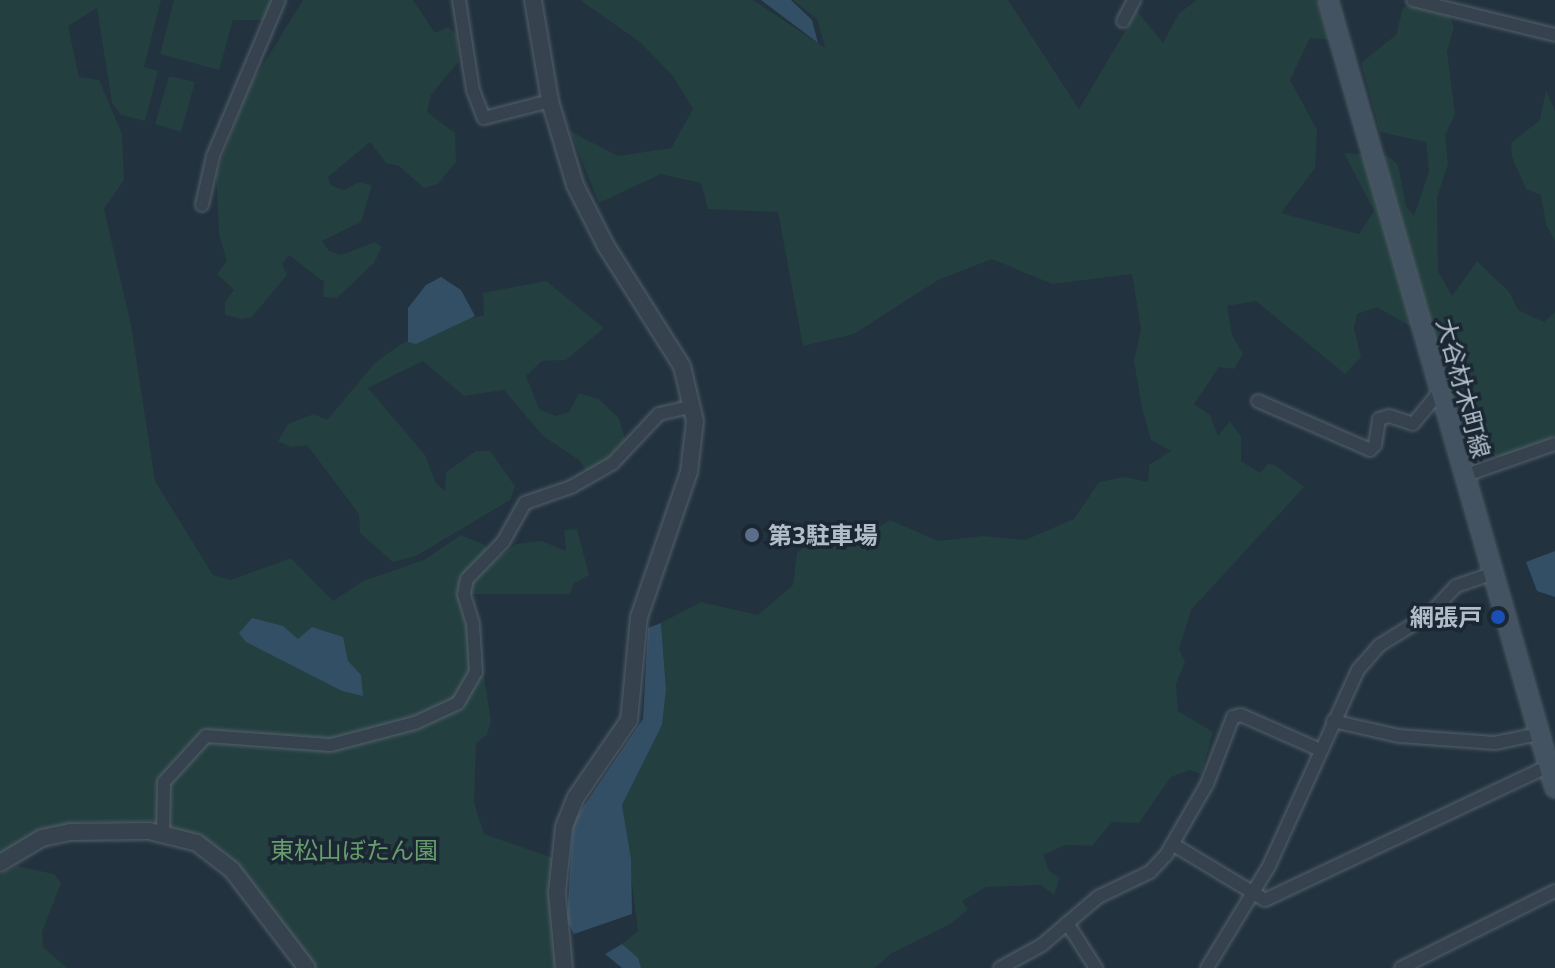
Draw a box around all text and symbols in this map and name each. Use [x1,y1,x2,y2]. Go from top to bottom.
street label: 大谷材木町線 [1431,315,1497,461]
place label: 第3駐車場 [768,521,878,549]
marker: 第3駐車場 [743,526,761,544]
place label: 網張戸 [1410,603,1482,631]
marker: 網張戸 [1489,608,1507,626]
park label: 東松山ぼたん園 [270,836,438,864]

